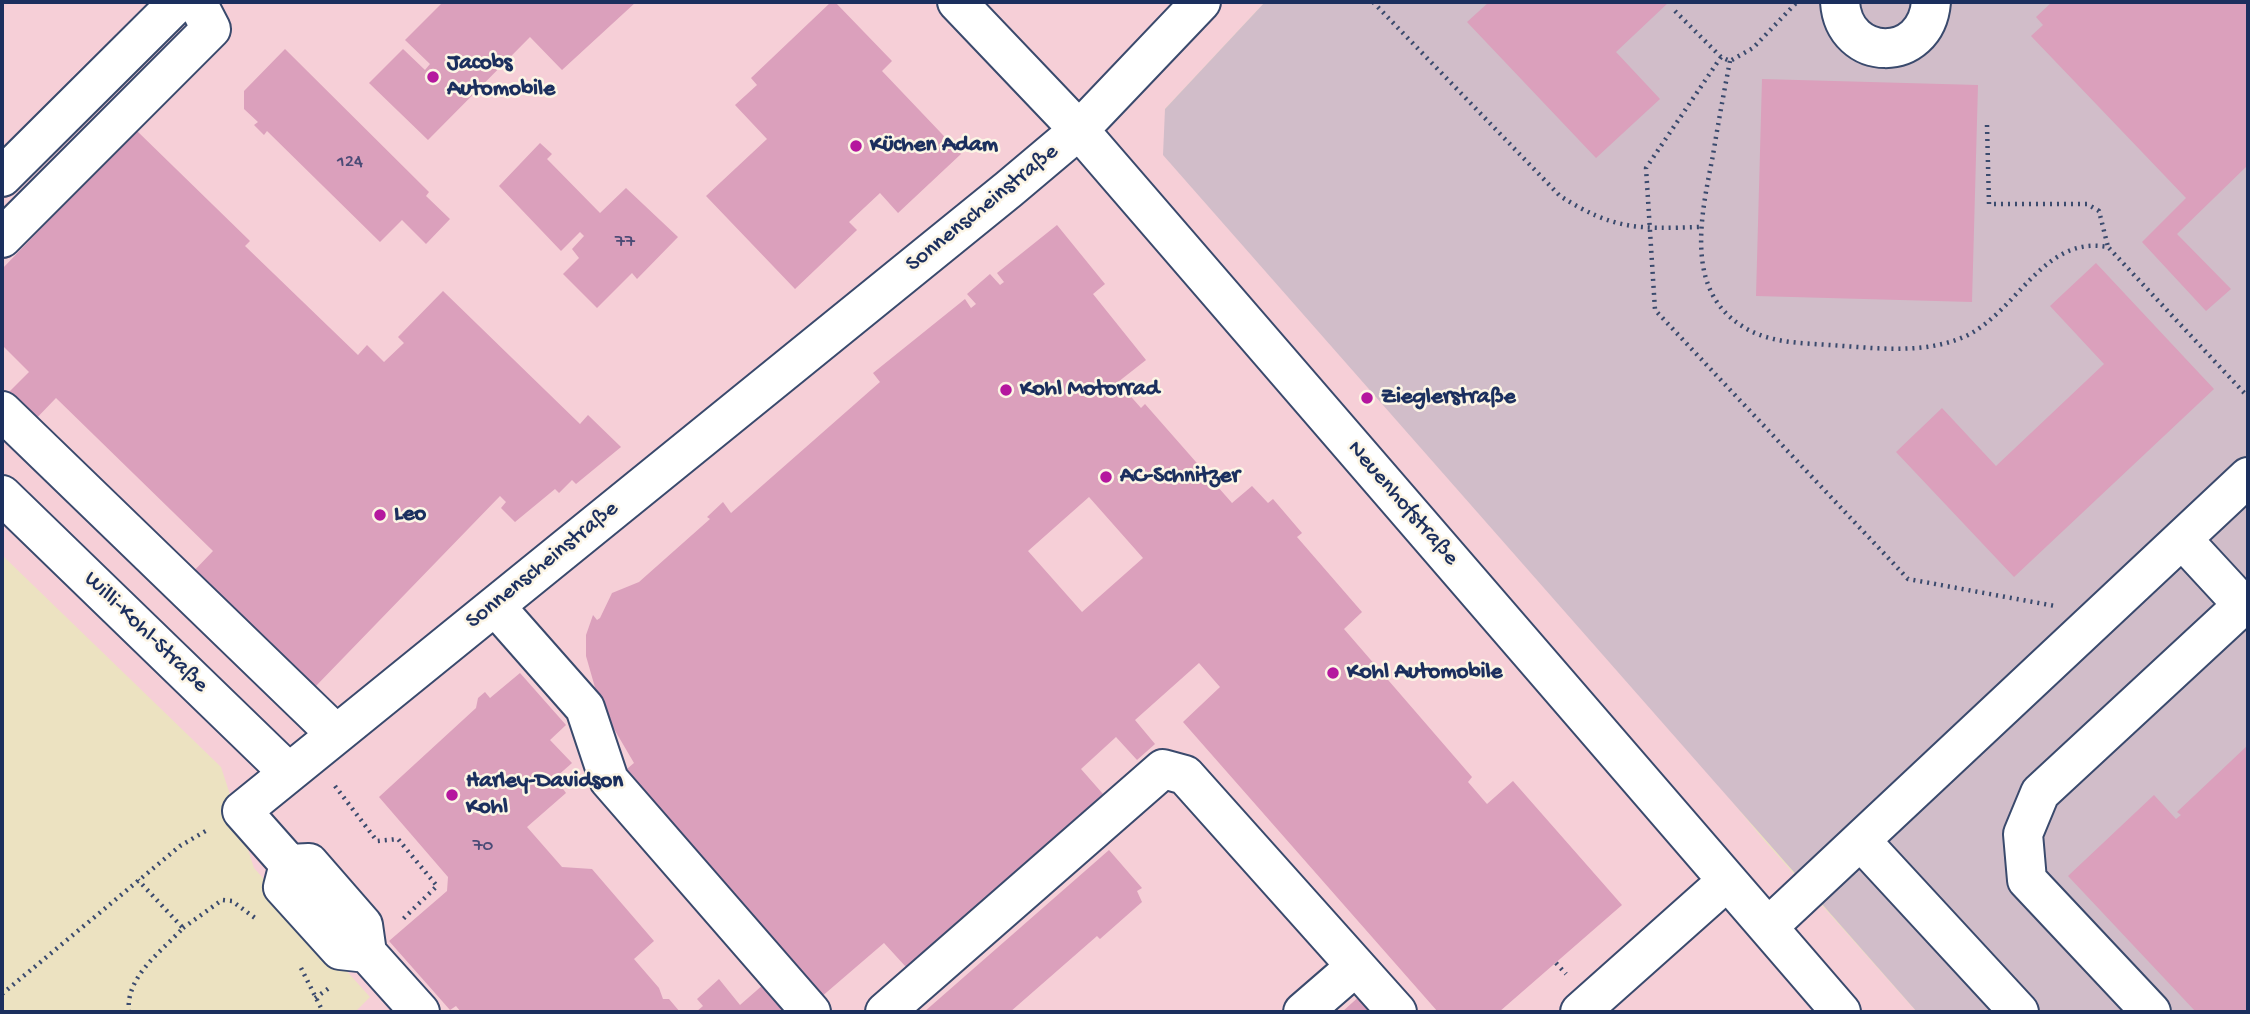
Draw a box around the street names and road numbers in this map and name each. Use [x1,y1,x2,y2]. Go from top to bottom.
street label: Sonnenscheinstraße [901,139,1065,279]
street label: Neuenhofstraße [1340,436,1464,572]
street label: Sonnenscheinstraße [461,496,625,636]
street label: Willi-Kohl-Straße [77,566,213,700]

